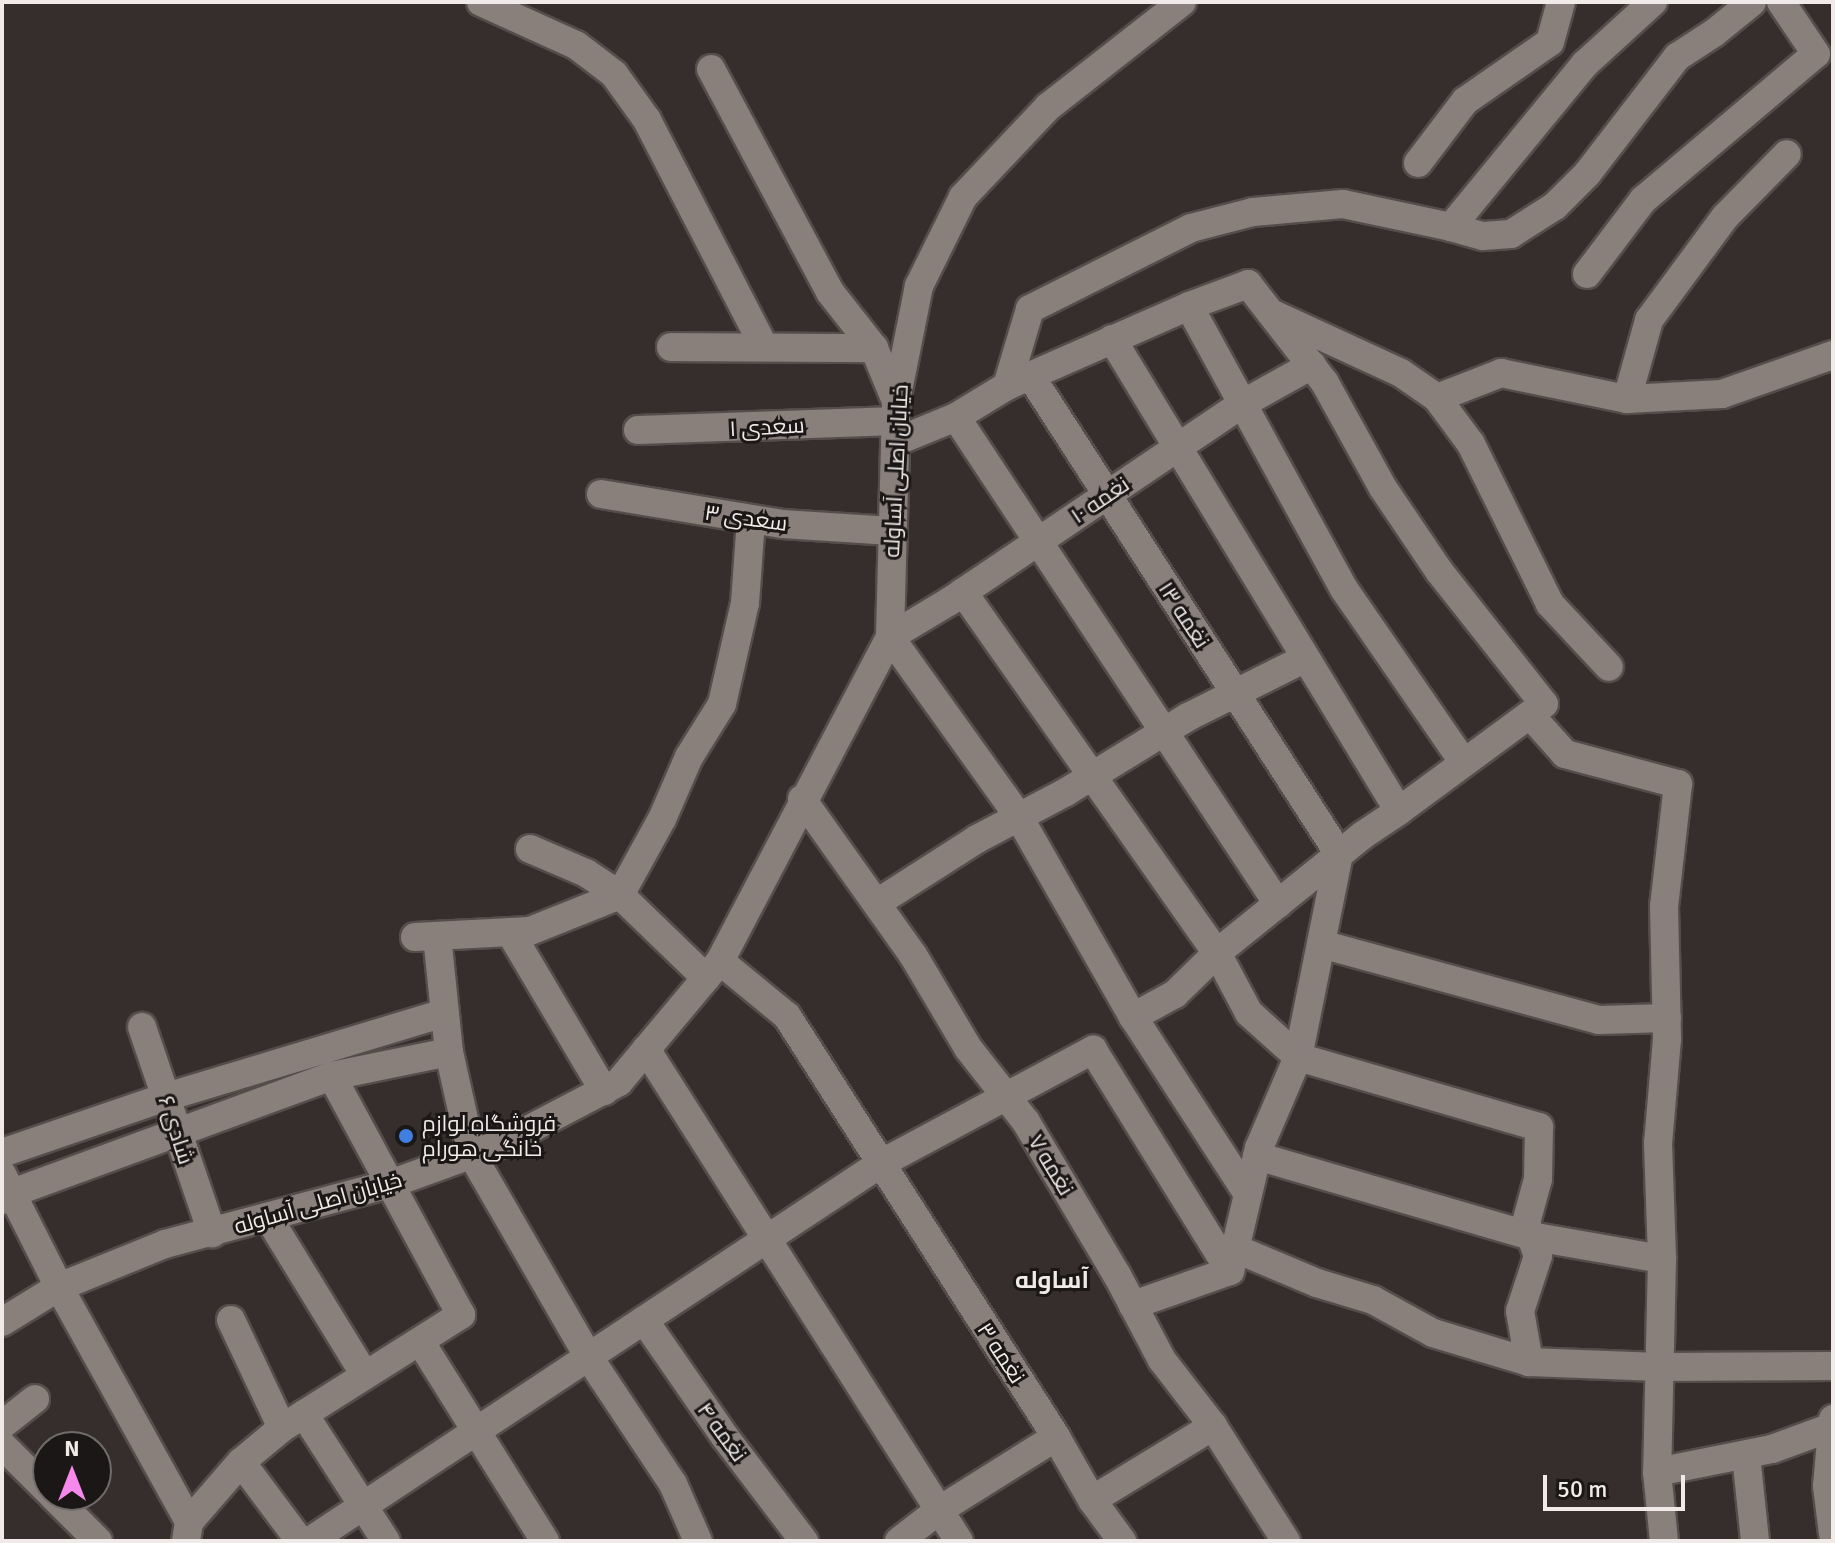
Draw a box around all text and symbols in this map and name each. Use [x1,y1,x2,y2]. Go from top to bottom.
street label: خیابان اصلی آساوله [878,384,914,558]
street label: سعدی ۱ [729,412,805,442]
street label: نغمه ۱۰ [1066,471,1134,529]
street label: سعدی ۳ [703,499,789,537]
street label: نغمه ۱۳ [1153,577,1215,653]
street label: شادی ۶ [153,1092,199,1168]
place label: فروشگاه لوازم خانگی هورام [422,1110,556,1162]
marker: فروشگاه لوازم خانگی هورام [397,1127,415,1145]
street label: نغمه ۷ [1023,1130,1079,1200]
street label: خیابان اصلی آساوله [231,1166,405,1240]
district label: آساوله [1015,1267,1089,1295]
street label: نغمه ۳ [972,1318,1030,1388]
street label: نغمه ۴ [692,1397,752,1467]
north arrow [32,1431,112,1511]
text: N [64,1435,80,1462]
scale bar [1547,1459,1689,1509]
text: 50 m [1557,1474,1607,1504]

